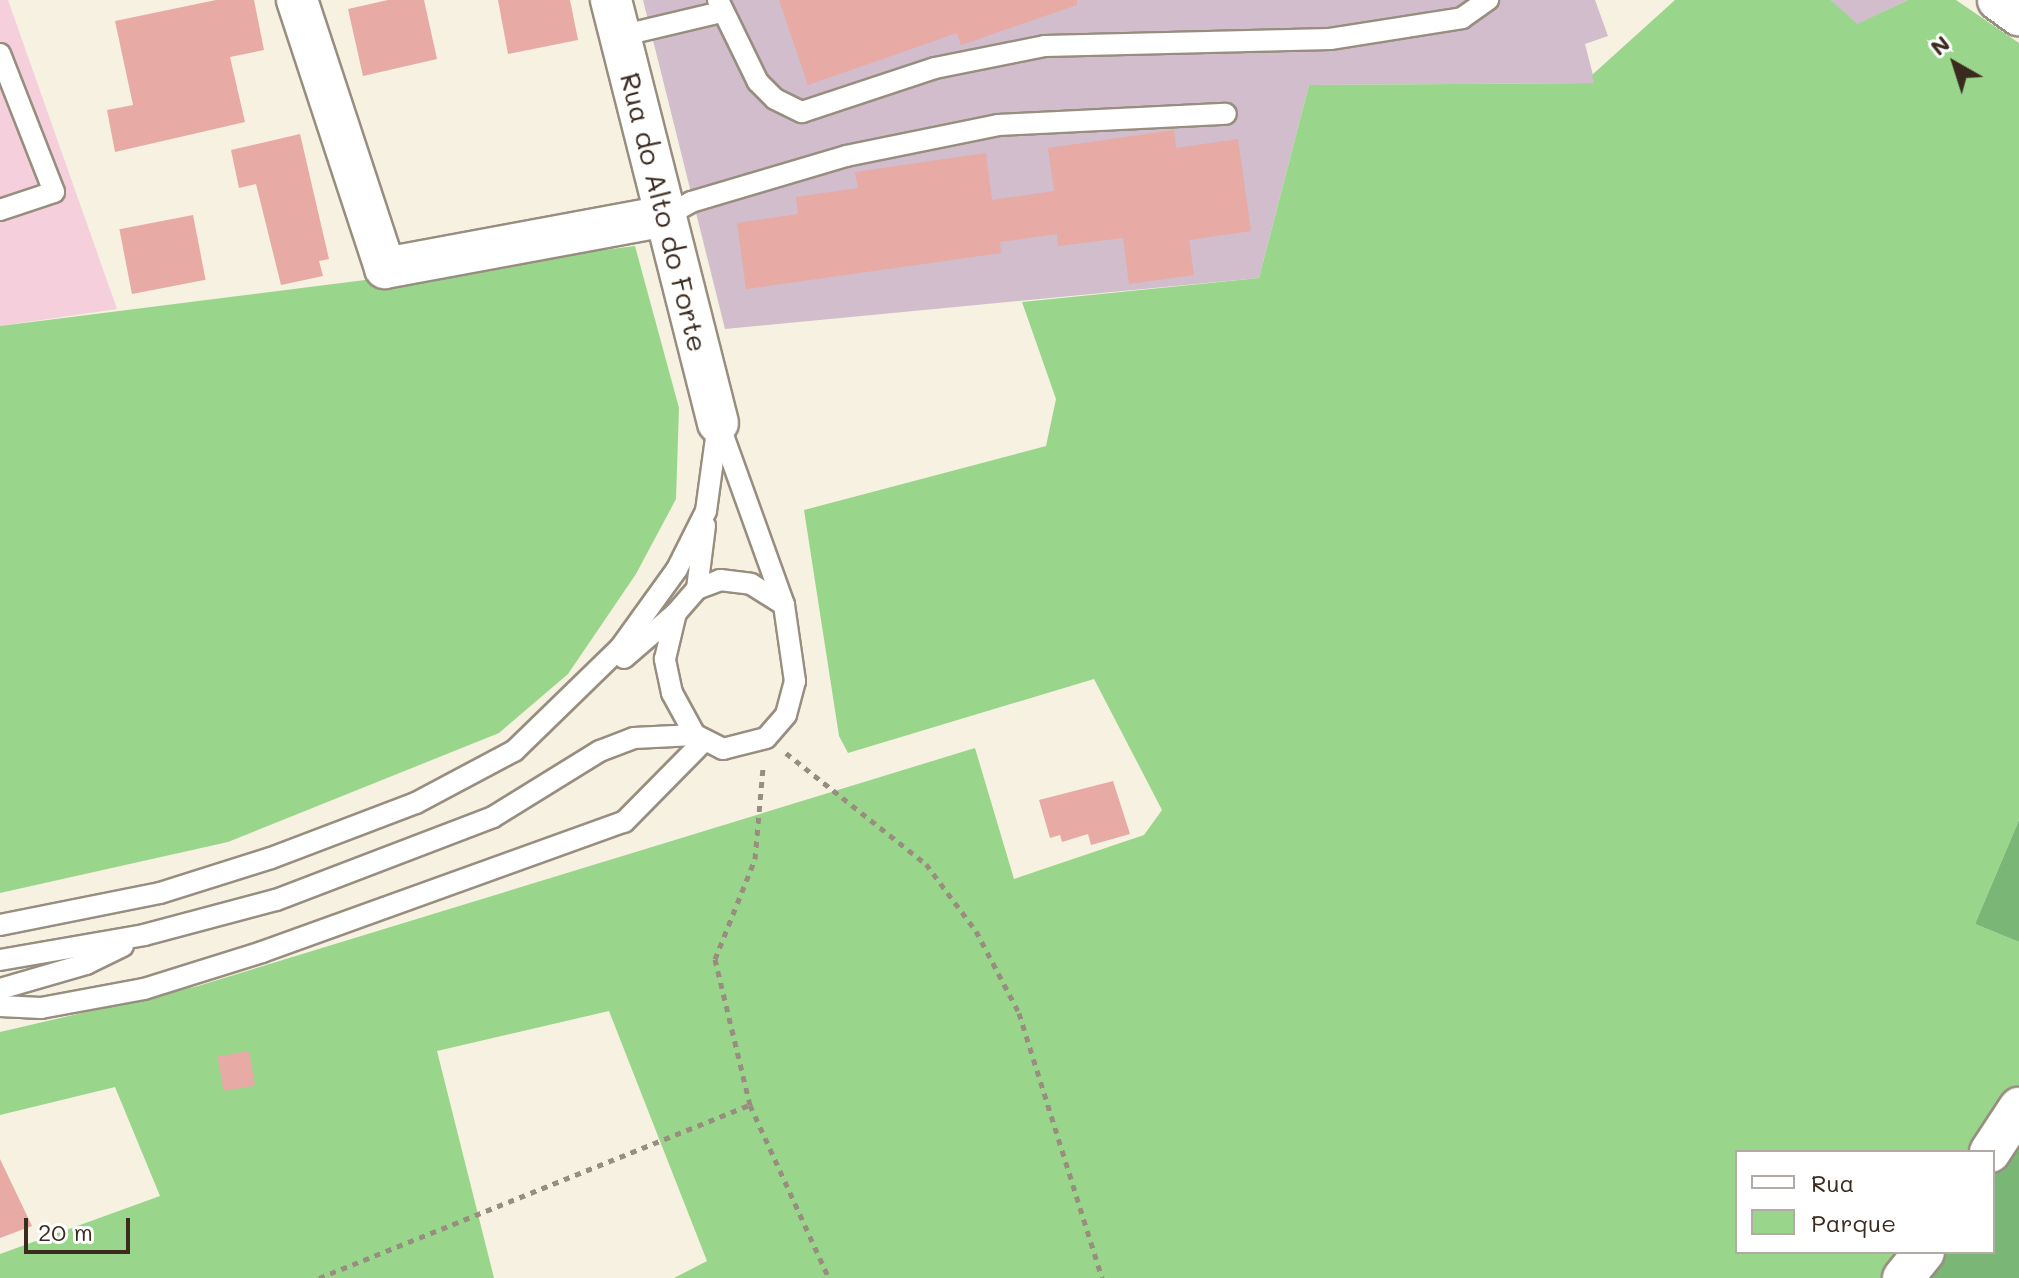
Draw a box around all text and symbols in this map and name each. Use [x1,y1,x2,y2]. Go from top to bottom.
north arrow [1915,24,1995,104]
text: N [1924,28,1955,61]
street label: Rua do Alto do Forte [614,69,716,355]
legend [1735,1150,1995,1254]
text: Rua [1811,1167,1854,1198]
scale bar [28,1202,134,1252]
text: Parque [1811,1207,1896,1238]
text: 20 m [38,1216,93,1247]

